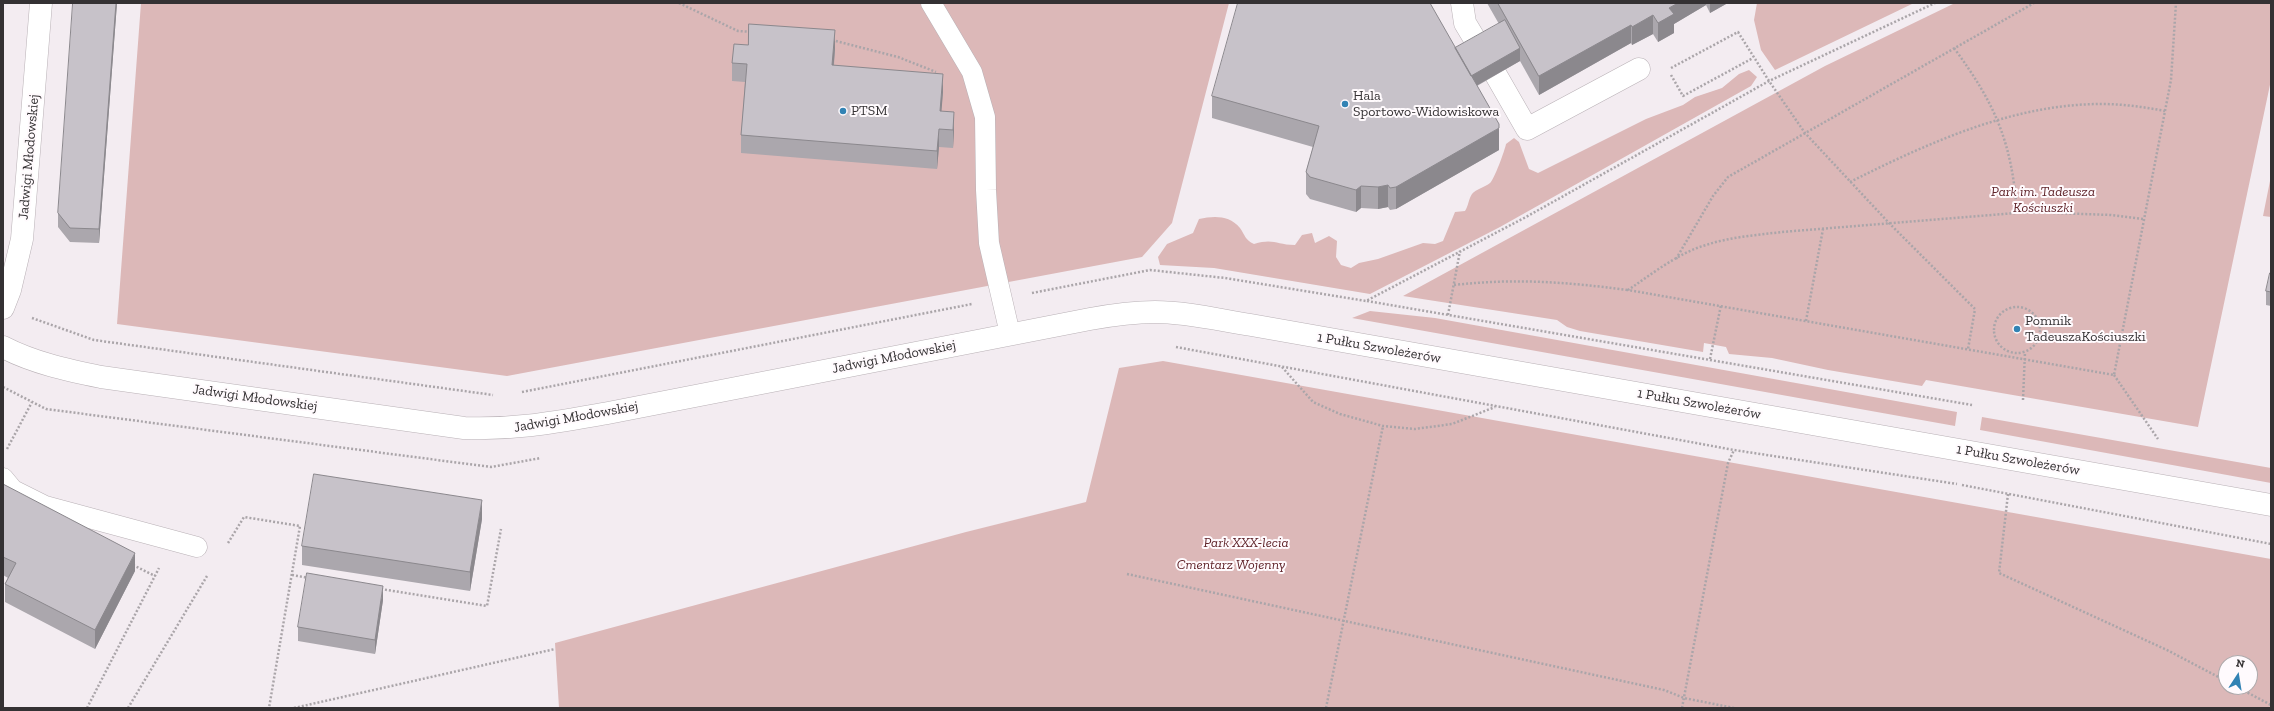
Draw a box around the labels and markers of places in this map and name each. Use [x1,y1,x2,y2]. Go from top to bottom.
place label: Hala Sportowo-Widowiskowa [1353,88,1499,120]
marker: Hala Sportowo-Widowiskowa [1340,99,1350,109]
place label: PTSM [851,103,888,119]
marker: PTSM [838,106,848,116]
place label: Pomnik TadeuszaKościuszki [2025,313,2146,346]
marker: Pomnik TadeuszaKościuszki [2012,324,2022,334]

